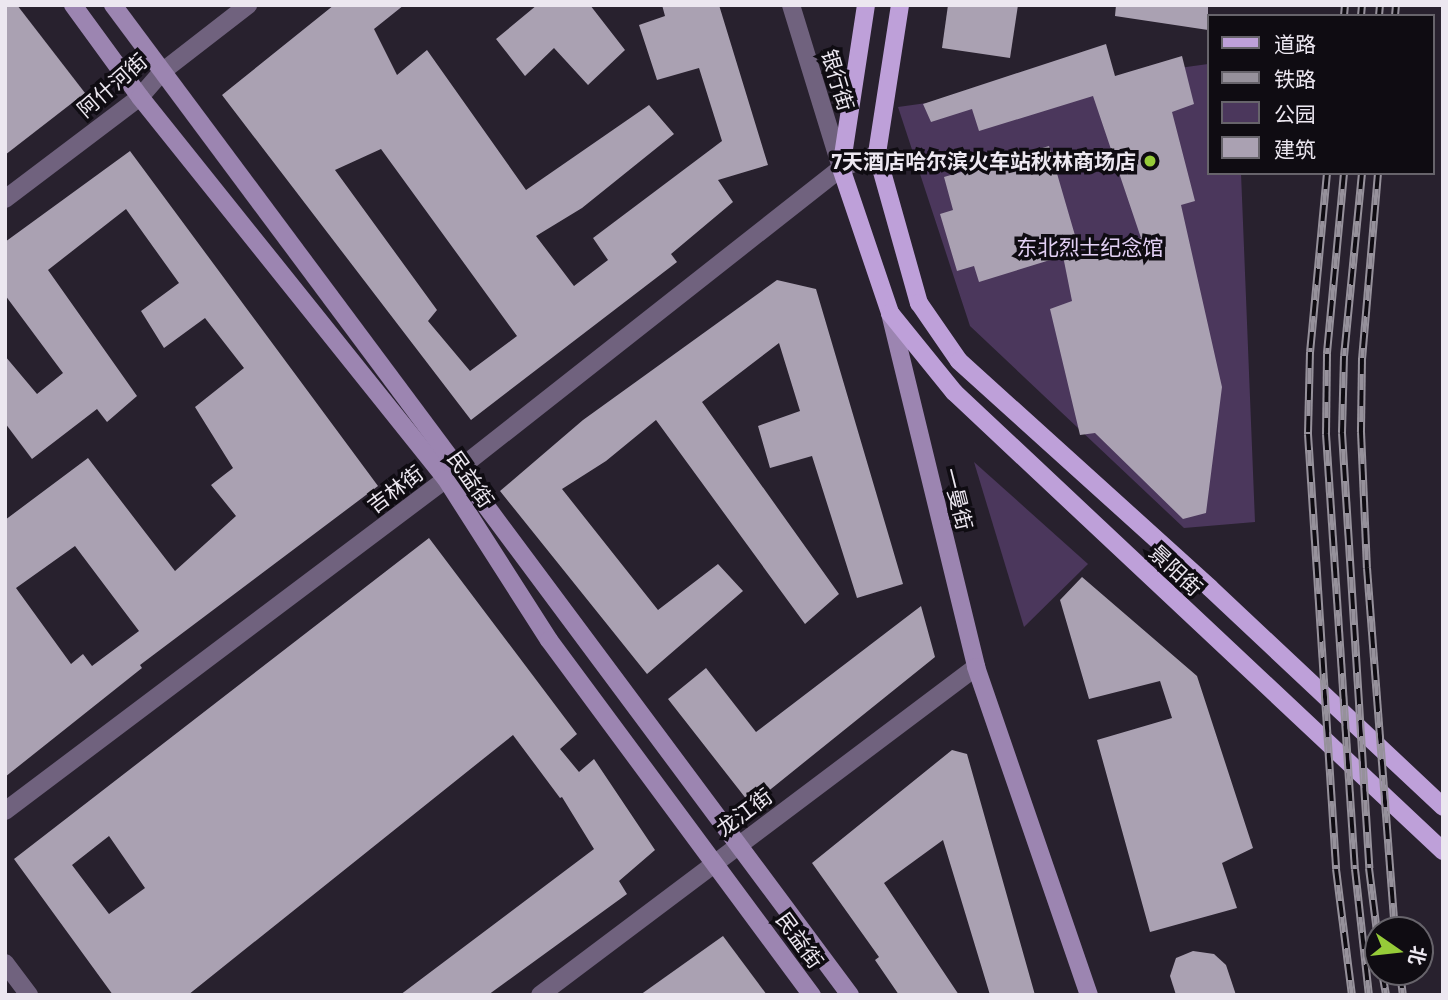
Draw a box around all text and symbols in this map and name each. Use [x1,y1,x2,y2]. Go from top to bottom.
legend [1206,14,1434,175]
text: 道路 [1274,31,1316,56]
street label: 银行街 [817,46,859,114]
street label: 阿什河街 [72,48,152,122]
text: 铁路 [1274,66,1316,91]
text: 公园 [1274,101,1316,126]
text: 建筑 [1274,136,1316,161]
place label: 7天酒店哈尔滨火车站秋林商场店 [832,148,1136,174]
marker: 7天酒店哈尔滨火车站秋林商场店 [1142,153,1158,169]
park label: 东北烈士纪念馆 [1017,234,1163,260]
street label: 民益街 [443,446,499,512]
street label: 吉林街 [362,460,428,518]
street label: 一曼街 [938,465,978,533]
street label: 景阳街 [1144,539,1208,601]
street label: 龙江街 [711,783,777,841]
street label: 民益街 [771,907,829,973]
north arrow [1364,916,1434,986]
text: 北 [1404,944,1431,968]

